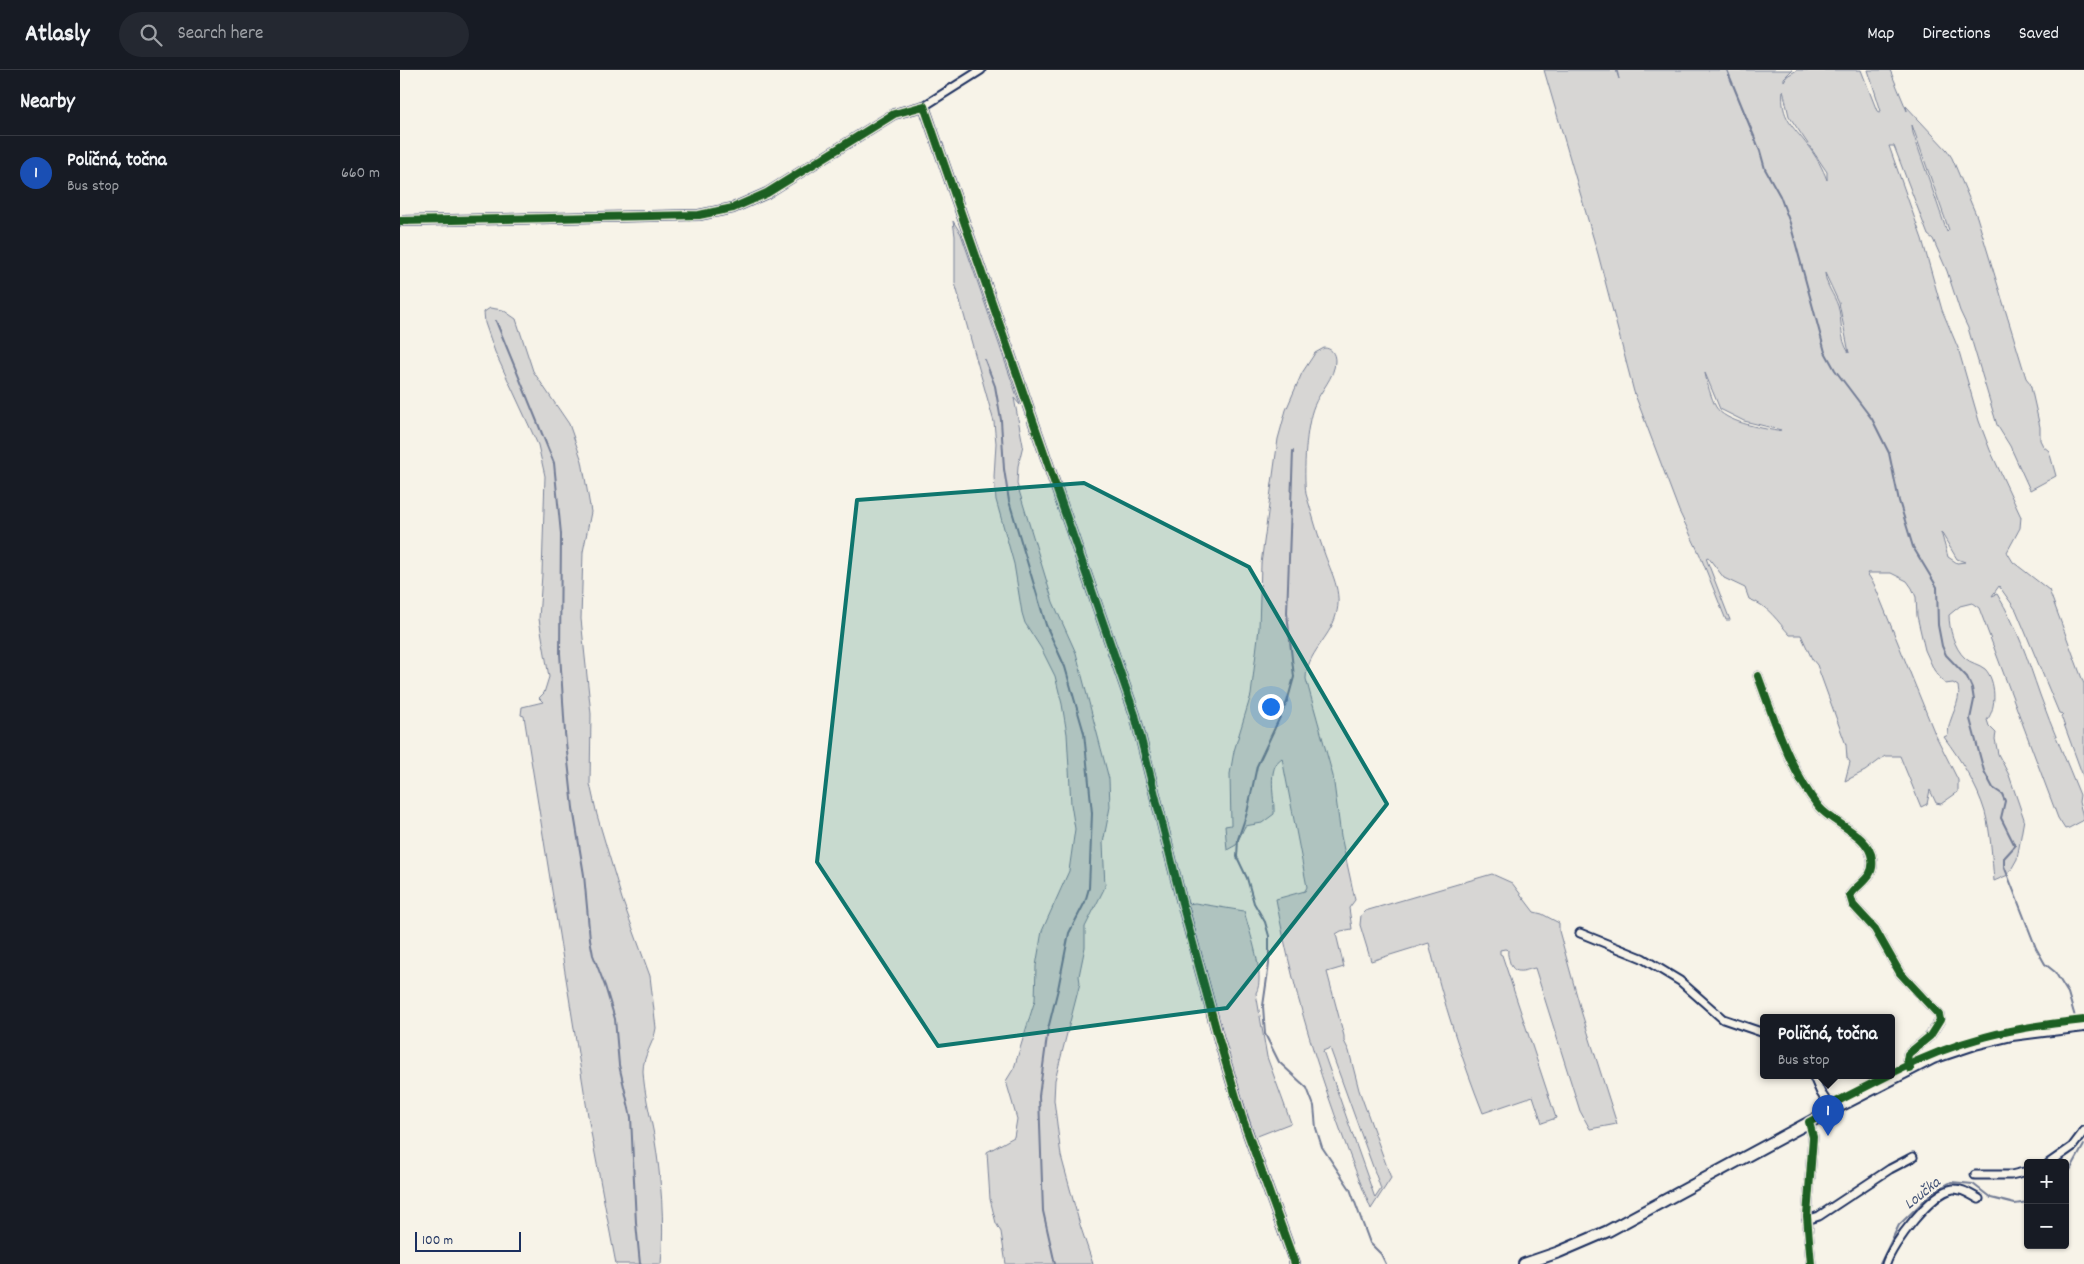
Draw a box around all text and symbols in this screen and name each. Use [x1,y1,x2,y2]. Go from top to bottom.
search box [119,12,469,57]
text: Atlasly [25,18,89,52]
icon: search [137,21,165,49]
text: Search here [177,21,263,48]
text: Map [1867,22,1894,47]
text: Directions [1922,22,1991,47]
text: Saved [2019,22,2059,47]
text: Nearby [20,88,75,118]
text: Poličná, točna [67,148,167,175]
text: 1 [34,162,38,185]
text: 660 m [341,162,380,185]
text: Bus stop [67,175,119,198]
your location [1258,694,1284,720]
popup [1760,1014,1895,1079]
text: Poličná, točna [1778,1022,1877,1049]
text: Bus stop [1778,1049,1830,1072]
pin: 1 [1812,1095,1844,1136]
map controls [2024,1159,2069,1249]
button: + [2024,1159,2069,1204]
water label: Loučka [1899,1171,1947,1216]
button: − [2024,1204,2069,1249]
scale bar [415,1229,521,1252]
text: 100 m [422,1231,453,1251]

